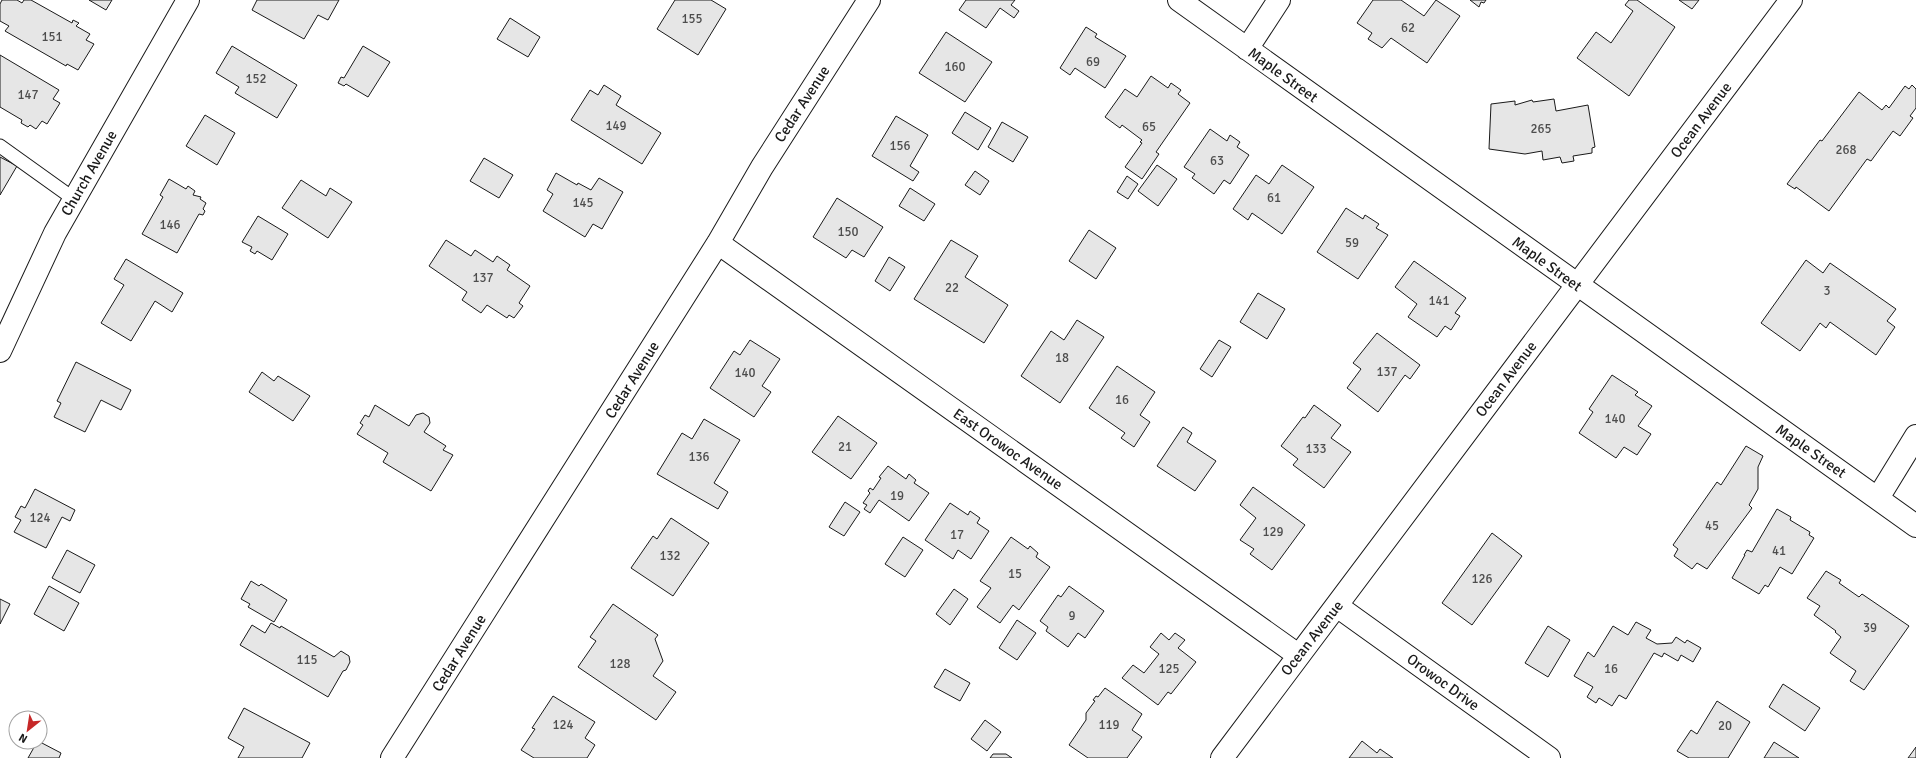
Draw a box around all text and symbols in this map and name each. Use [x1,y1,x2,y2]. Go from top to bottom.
house number: 155 [681,11,703,27]
house number: 62 [1401,20,1415,36]
house number: 151 [41,29,63,45]
street label: Maple Street [1245,44,1321,106]
house number: 69 [1086,54,1100,70]
house number: 160 [944,59,966,75]
street label: Cedar Avenue [771,62,833,146]
house number: 152 [245,71,267,87]
street label: Ocean Avenue [1667,78,1735,162]
house number: 147 [17,87,39,103]
house number: 149 [605,118,627,134]
house number: 65 [1142,119,1156,135]
house number: 265 [1530,121,1552,137]
street label: Church Avenue [57,127,121,219]
house number: 156 [889,138,911,154]
house number: 268 [1835,142,1857,158]
house number: 63 [1210,153,1224,169]
house number: 61 [1267,190,1281,206]
house number: 145 [572,195,594,211]
house number: 146 [159,217,181,233]
house number: 150 [837,224,859,240]
street label: Maple Street [1509,233,1585,295]
house number: 59 [1345,235,1359,251]
house number: 137 [472,270,494,286]
house number: 22 [945,280,959,296]
house number: 3 [1823,283,1831,299]
house number: 141 [1428,293,1450,309]
street label: Ocean Avenue [1472,337,1540,421]
street label: Cedar Avenue [601,338,663,422]
house number: 18 [1055,350,1069,366]
house number: 137 [1376,364,1398,380]
house number: 140 [734,365,756,381]
house number: 16 [1115,392,1129,408]
street label: East Orowoc Avenue [950,404,1066,494]
house number: 140 [1604,411,1626,427]
street label: Maple Street [1772,420,1850,482]
house number: 21 [838,439,852,455]
house number: 133 [1305,441,1327,457]
house number: 136 [688,449,710,465]
house number: 19 [890,488,904,504]
house number: 124 [29,510,51,526]
house number: 45 [1705,518,1719,534]
house number: 129 [1262,524,1284,540]
house number: 17 [950,527,964,543]
house number: 41 [1772,543,1786,559]
house number: 132 [659,548,681,564]
house number: 15 [1008,566,1022,582]
house number: 126 [1471,571,1493,587]
street label: Ocean Avenue [1277,597,1347,679]
house number: 9 [1068,608,1076,624]
street label: Cedar Avenue [428,611,490,695]
house number: 39 [1863,620,1877,636]
street label: Orowoc Drive [1403,650,1483,714]
house number: 115 [296,652,318,668]
house number: 128 [609,656,631,672]
house number: 125 [1158,661,1180,677]
house number: 16 [1604,661,1618,677]
north arrow [8,710,48,750]
house number: 124 [552,717,574,733]
house number: 119 [1098,717,1120,733]
house number: 20 [1718,718,1732,734]
text: N [17,731,30,746]

